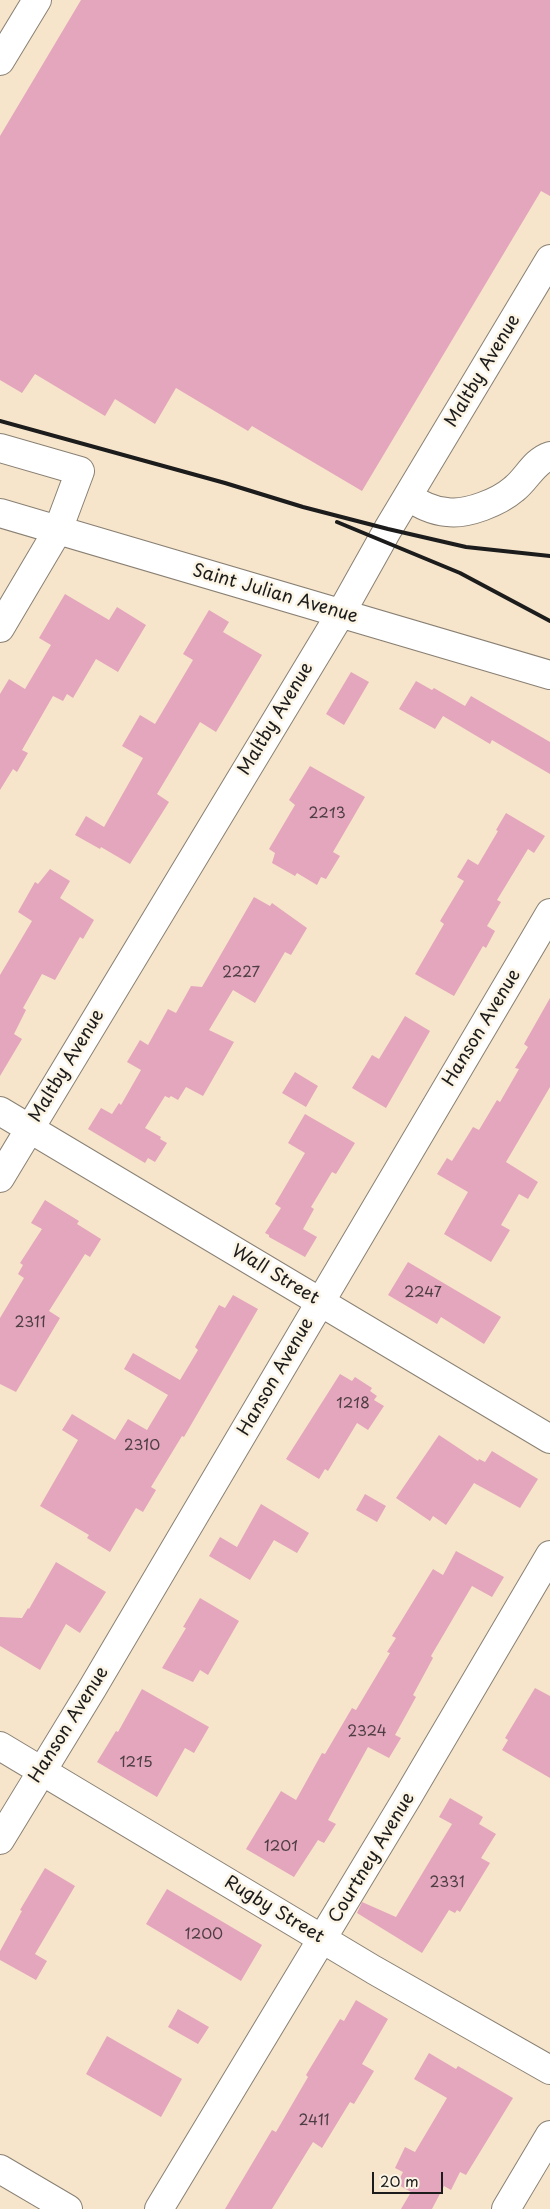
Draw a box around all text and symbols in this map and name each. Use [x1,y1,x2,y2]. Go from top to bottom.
street label: Maltby Avenue [441,311,525,431]
street label: Saint Julian Avenue [190,560,360,628]
street label: Maltby Avenue [234,659,318,779]
house number: 2213 [308,805,346,823]
house number: 2227 [222,964,260,982]
street label: Hanson Avenue [439,965,525,1091]
street label: Maltby Avenue [25,1006,109,1126]
street label: Wall Street [227,1240,323,1310]
house number: 2247 [404,1284,442,1302]
house number: 2311 [14,1314,46,1332]
street label: Hanson Avenue [233,1314,319,1440]
house number: 1218 [336,1395,370,1413]
house number: 2310 [124,1437,160,1455]
street label: Hanson Avenue [25,1663,113,1787]
house number: 2324 [347,1723,387,1741]
house number: 1215 [119,1754,153,1772]
street label: Courtney Avenue [324,1789,420,1927]
house number: 1201 [264,1838,298,1856]
street label: Rugby Street [220,1872,328,1948]
house number: 2331 [429,1874,465,1892]
house number: 1200 [185,1926,223,1944]
house number: 2411 [298,2112,330,2130]
scale bar [375,2162,446,2194]
text: 20 m [380,2169,419,2192]

